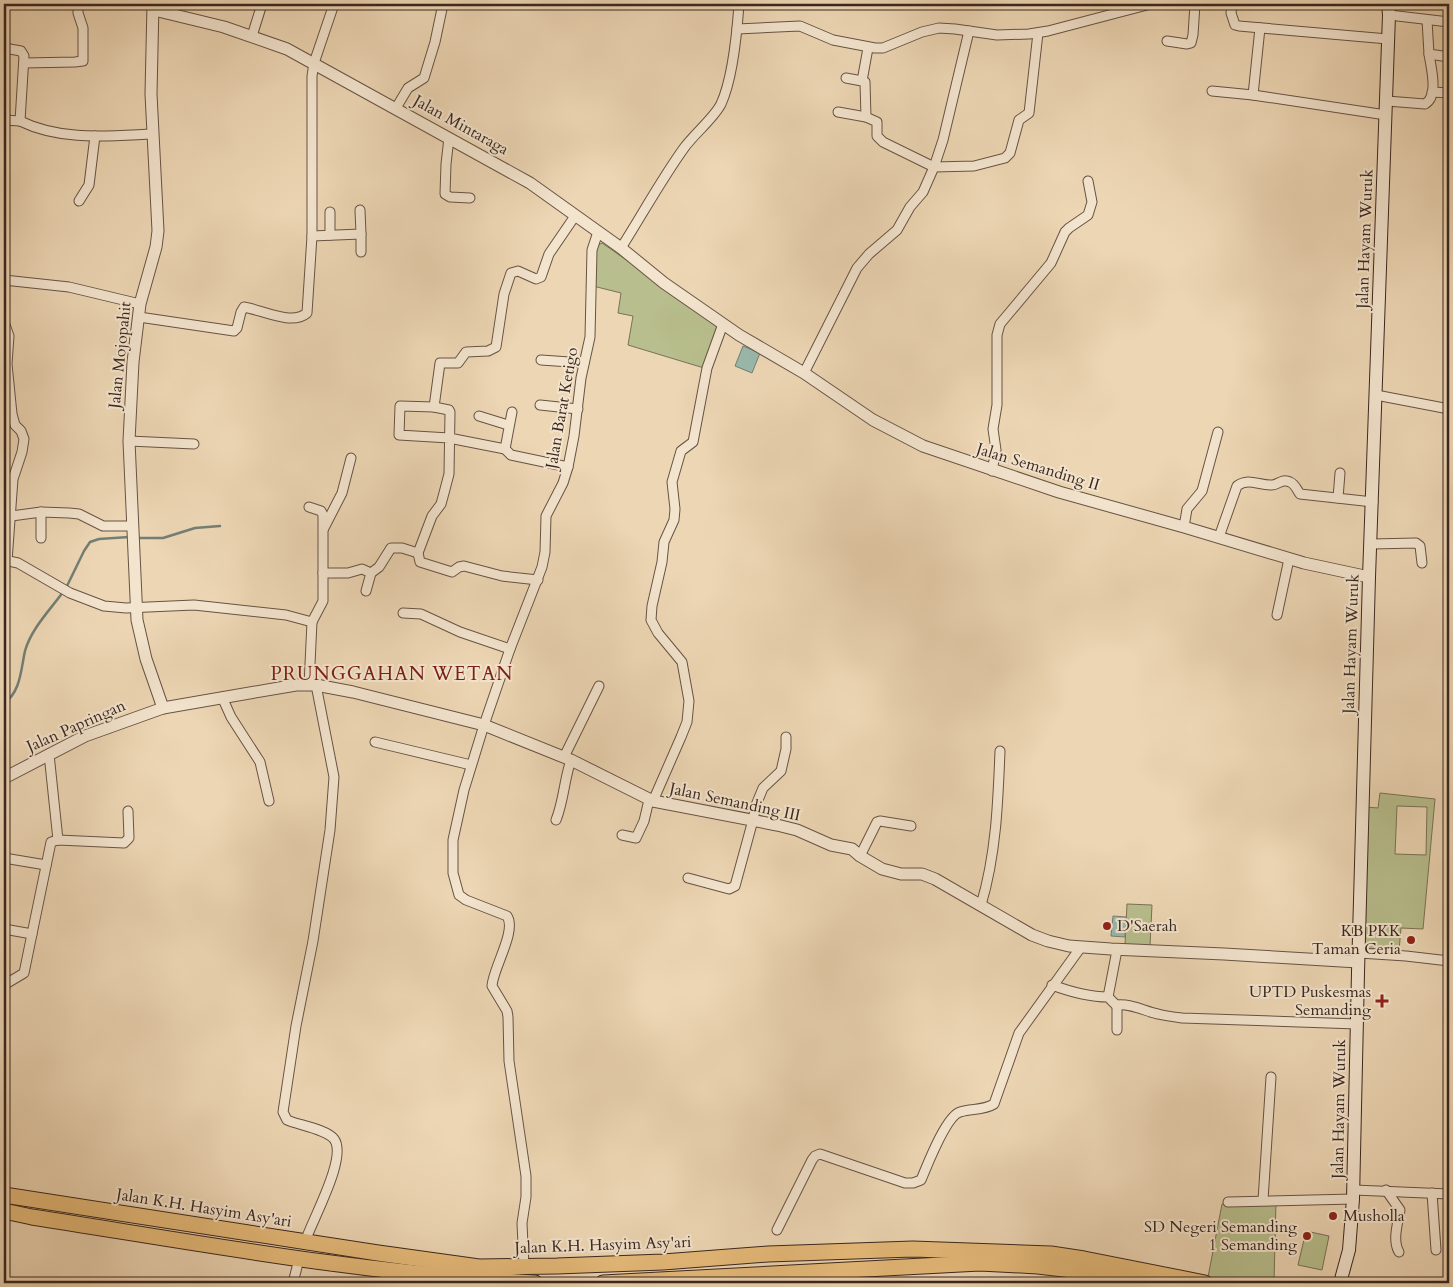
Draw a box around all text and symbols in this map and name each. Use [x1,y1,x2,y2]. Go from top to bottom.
street label: Jalan Mintaraga [408,89,513,160]
street label: Jalan Hayam Wuruk [1351,168,1378,311]
street label: Jalan Mojopahit [103,300,137,412]
street label: Jalan Barat Ketigo [540,345,584,472]
street label: Jalan Semanding II [972,437,1102,496]
street label: Jalan Hayam Wuruk [1337,573,1364,716]
district label: PRUNGGAHAN WETAN [271,661,513,687]
street label: Jalan Papringan [21,694,129,758]
street label: Jalan Semanding III [666,777,802,827]
place label: D'Saerah [1117,915,1178,937]
marker: D'Saerah [1101,920,1113,932]
place label: KB PKK Taman Ceria [1312,920,1401,960]
marker: KB PKK Taman Ceria [1405,934,1417,946]
place label: UPTD Puskesmas Semanding [1249,981,1371,1021]
marker: UPTD Puskesmas Semanding [1375,994,1389,1008]
street label: Jalan Hayam Wuruk [1327,1038,1351,1181]
street label: Jalan K.H. Hasyim Asy'ari [113,1183,294,1233]
place label: Musholla [1343,1205,1405,1227]
marker: Musholla [1327,1210,1339,1222]
place label: SD Negeri Semanding 1 Semanding [1144,1216,1297,1256]
marker: SD Negeri Semanding 1 Semanding [1301,1230,1313,1242]
street label: Jalan K.H. Hasyim Asy'ari [512,1231,692,1259]

